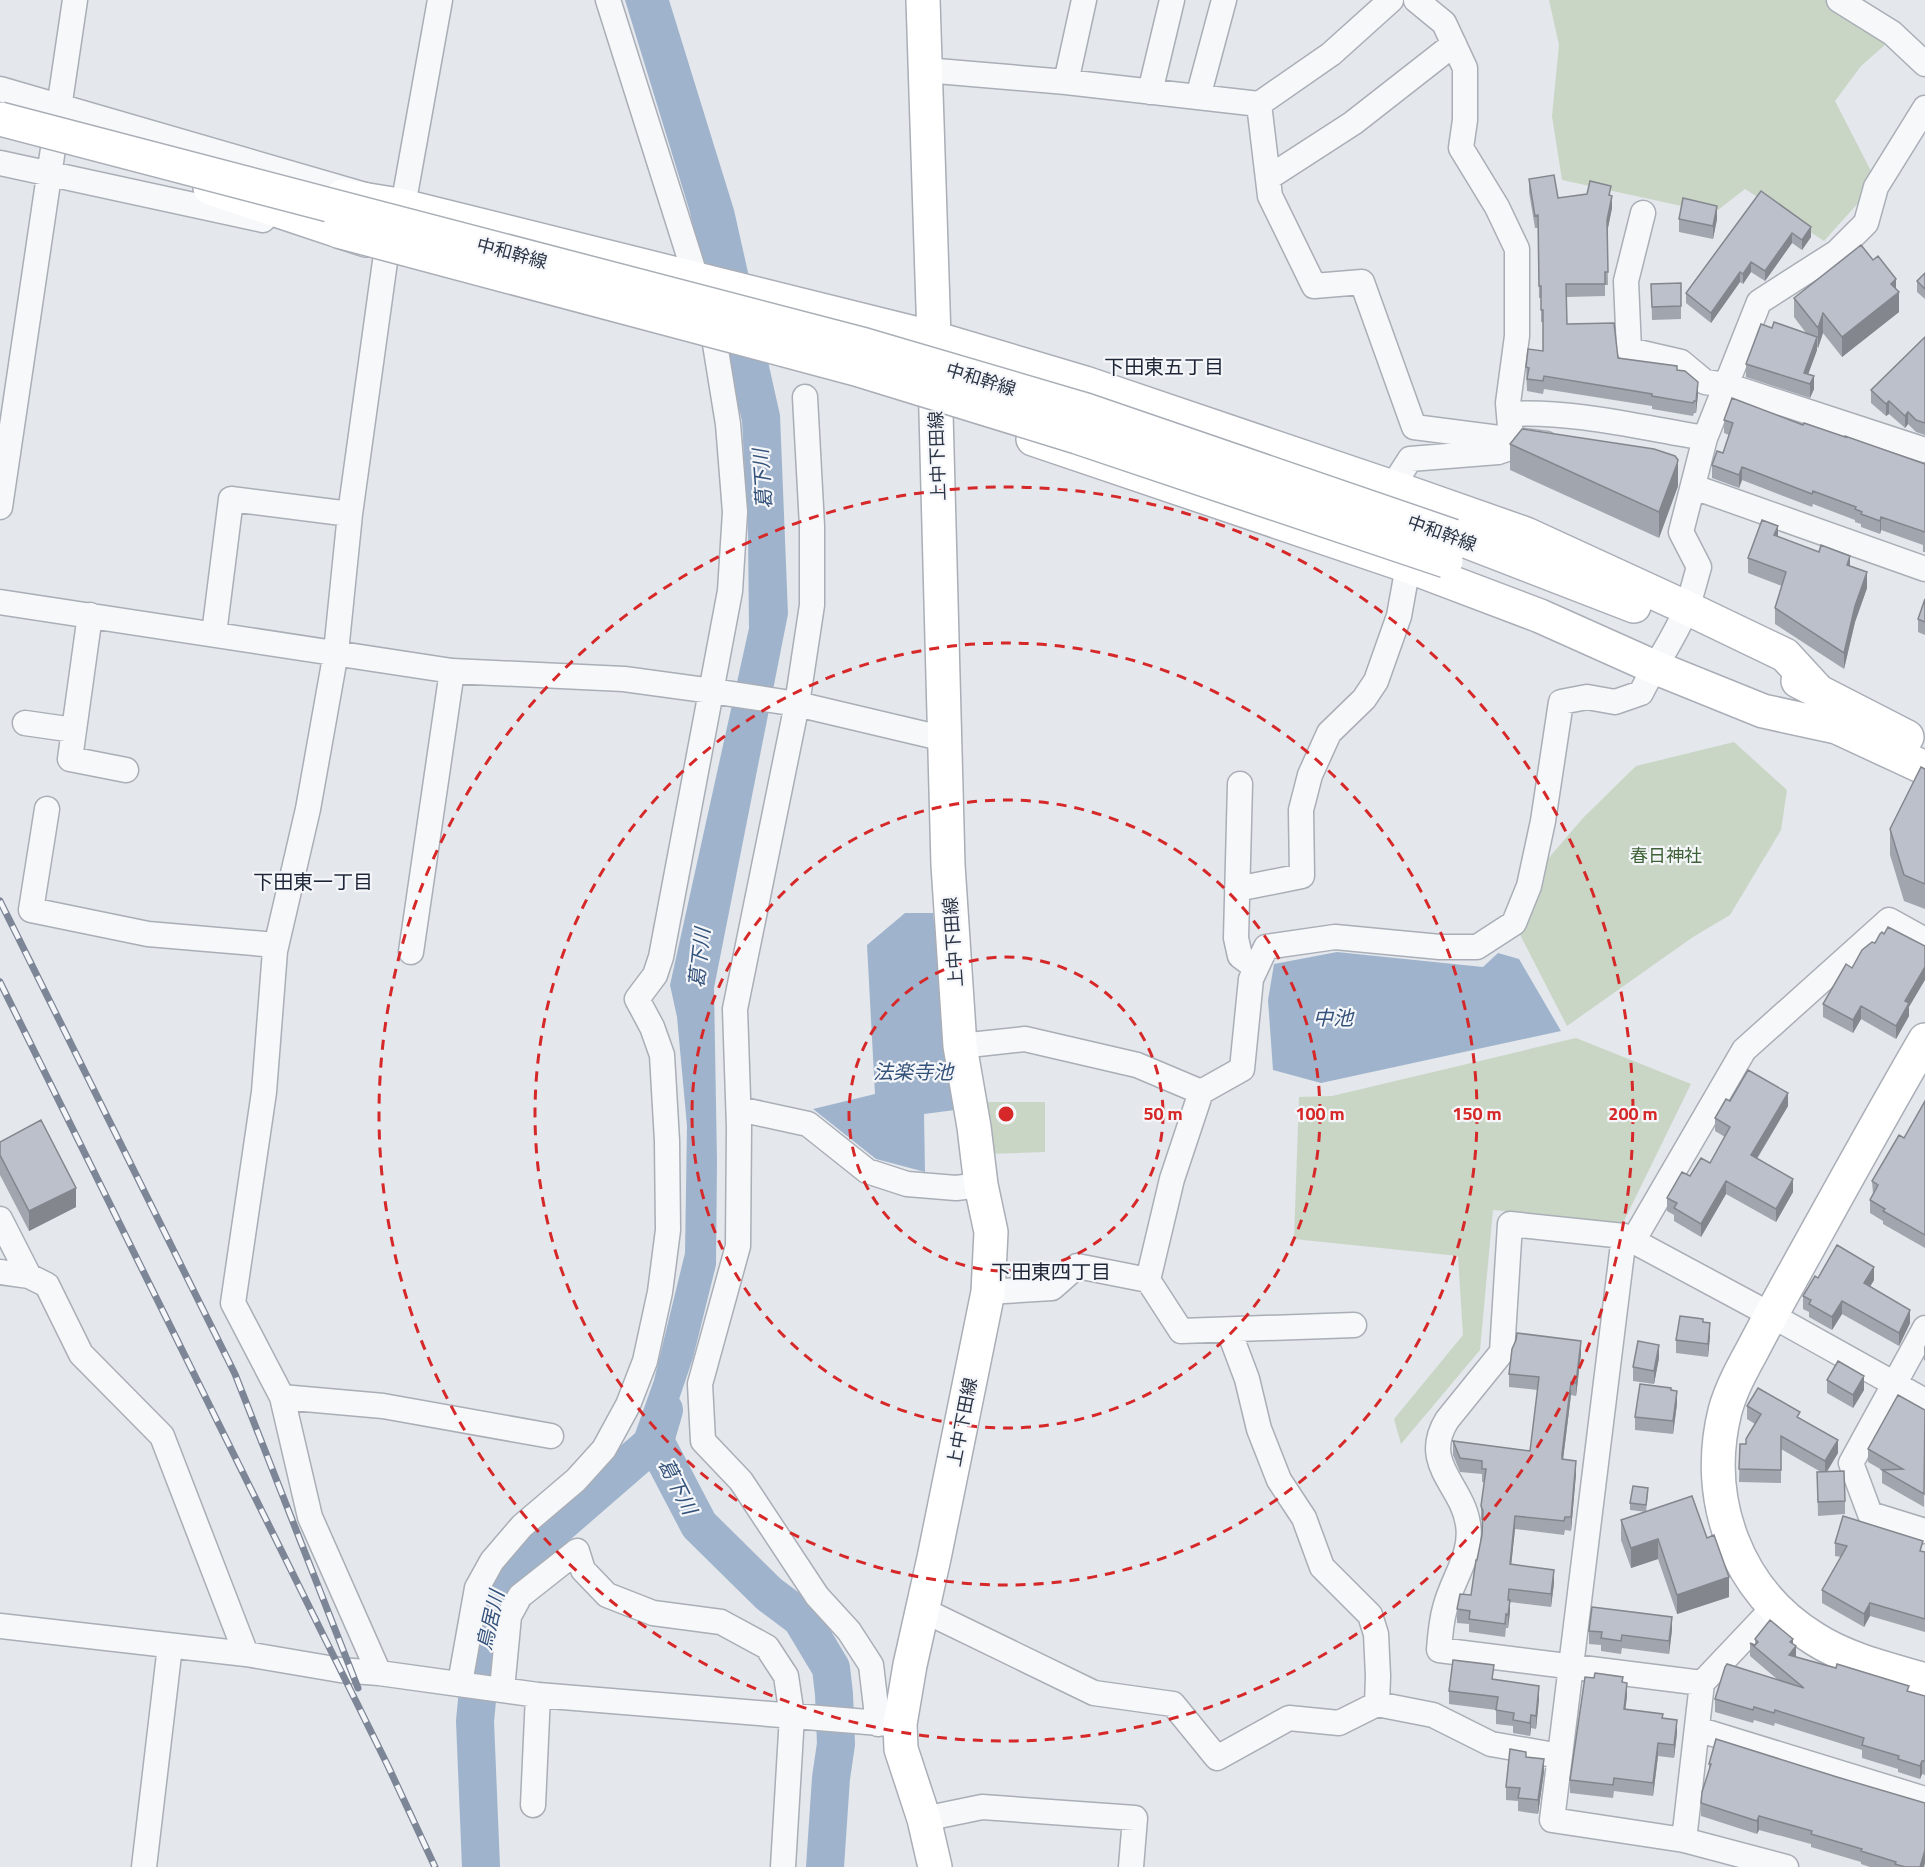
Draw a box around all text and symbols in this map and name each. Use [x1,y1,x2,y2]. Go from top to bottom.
street label: 中和幹線 [474,231,550,275]
district label: 下田東五丁目 [1104,351,1224,382]
street label: 中和幹線 [943,356,1019,402]
street label: 上中下田線 [922,411,952,501]
water label: 葛下川 [744,446,780,510]
street label: 中和幹線 [1404,508,1480,558]
park label: 春日神社 [1630,842,1702,869]
district label: 下田東一丁目 [253,866,373,897]
street label: 上中下田線 [936,896,970,988]
water label: 葛下川 [680,925,718,989]
water label: 中池 [1313,1002,1355,1033]
water label: 法楽寺池 [873,1056,955,1087]
text: 50 m [1143,1100,1183,1127]
text: 100 m [1295,1100,1345,1127]
text: 150 m [1452,1100,1502,1127]
text: 200 m [1608,1100,1658,1127]
centre of rings [996,1104,1016,1124]
district label: 下田東四丁目 [991,1256,1111,1287]
street label: 上中下田線 [940,1375,984,1469]
water label: 葛下川 [651,1452,706,1522]
water label: 鳥居川 [468,1585,512,1653]

